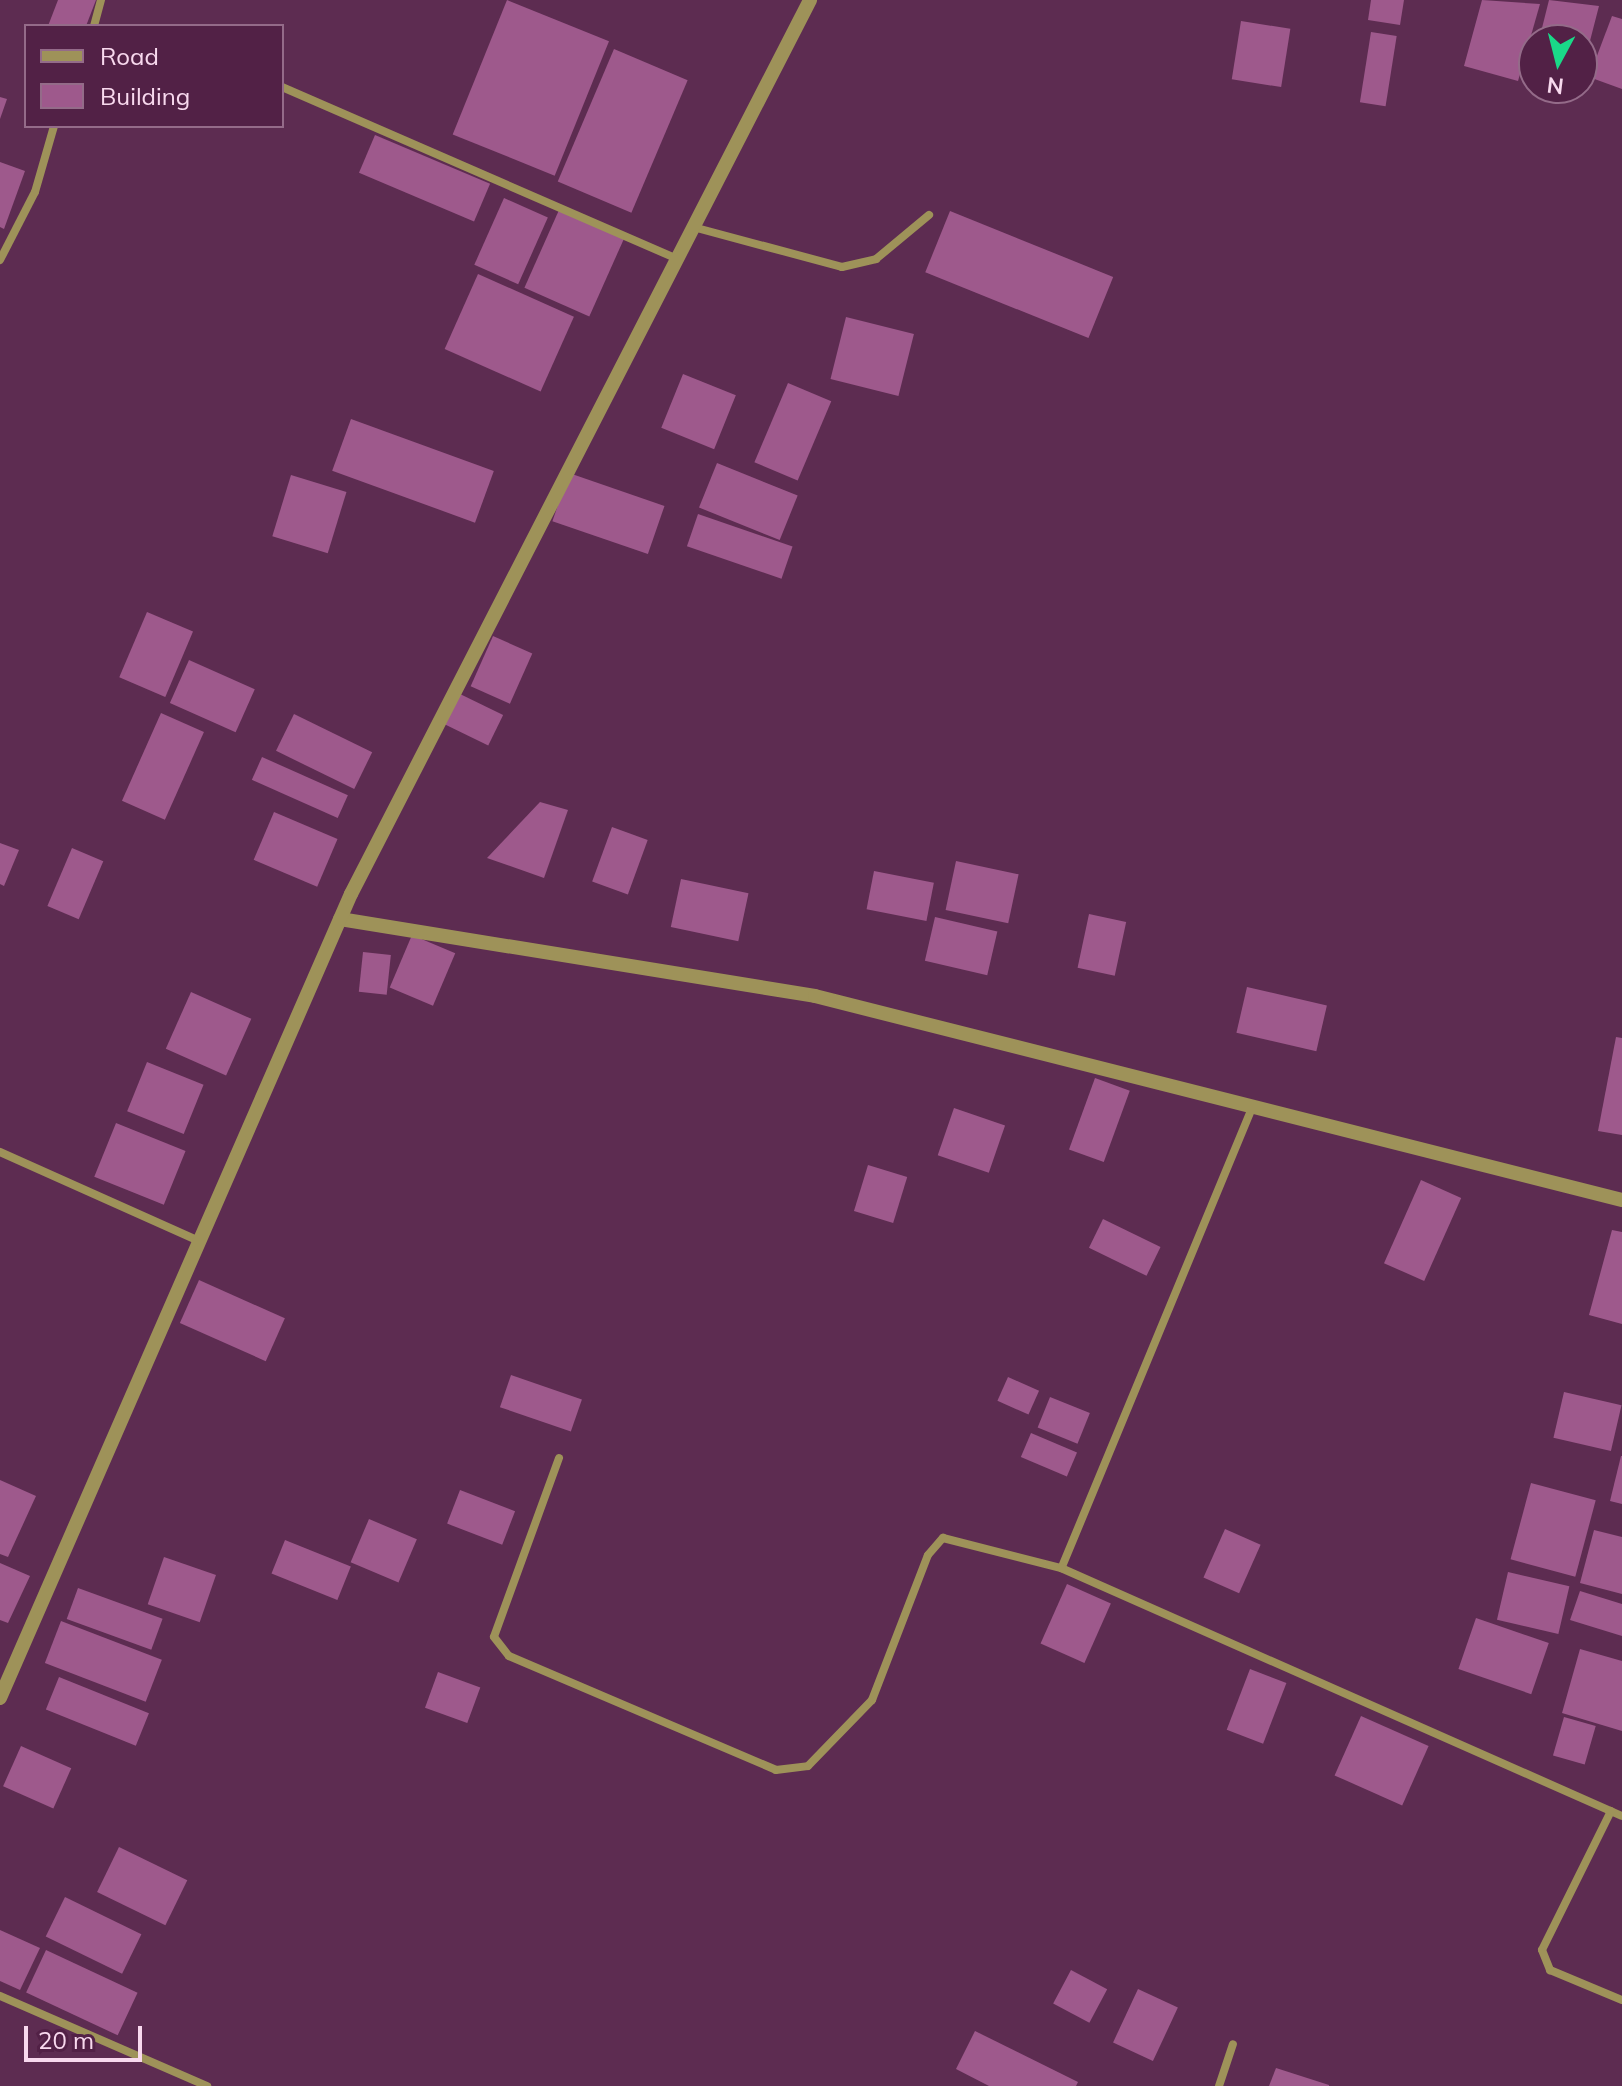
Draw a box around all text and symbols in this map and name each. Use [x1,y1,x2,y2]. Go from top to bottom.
legend [24,24,284,128]
north arrow [1518,24,1598,104]
text: Road [100,41,159,71]
text: N [1545,71,1565,101]
text: Building [100,81,190,111]
scale bar [28,2010,146,2060]
text: 20 m [38,2025,94,2055]

